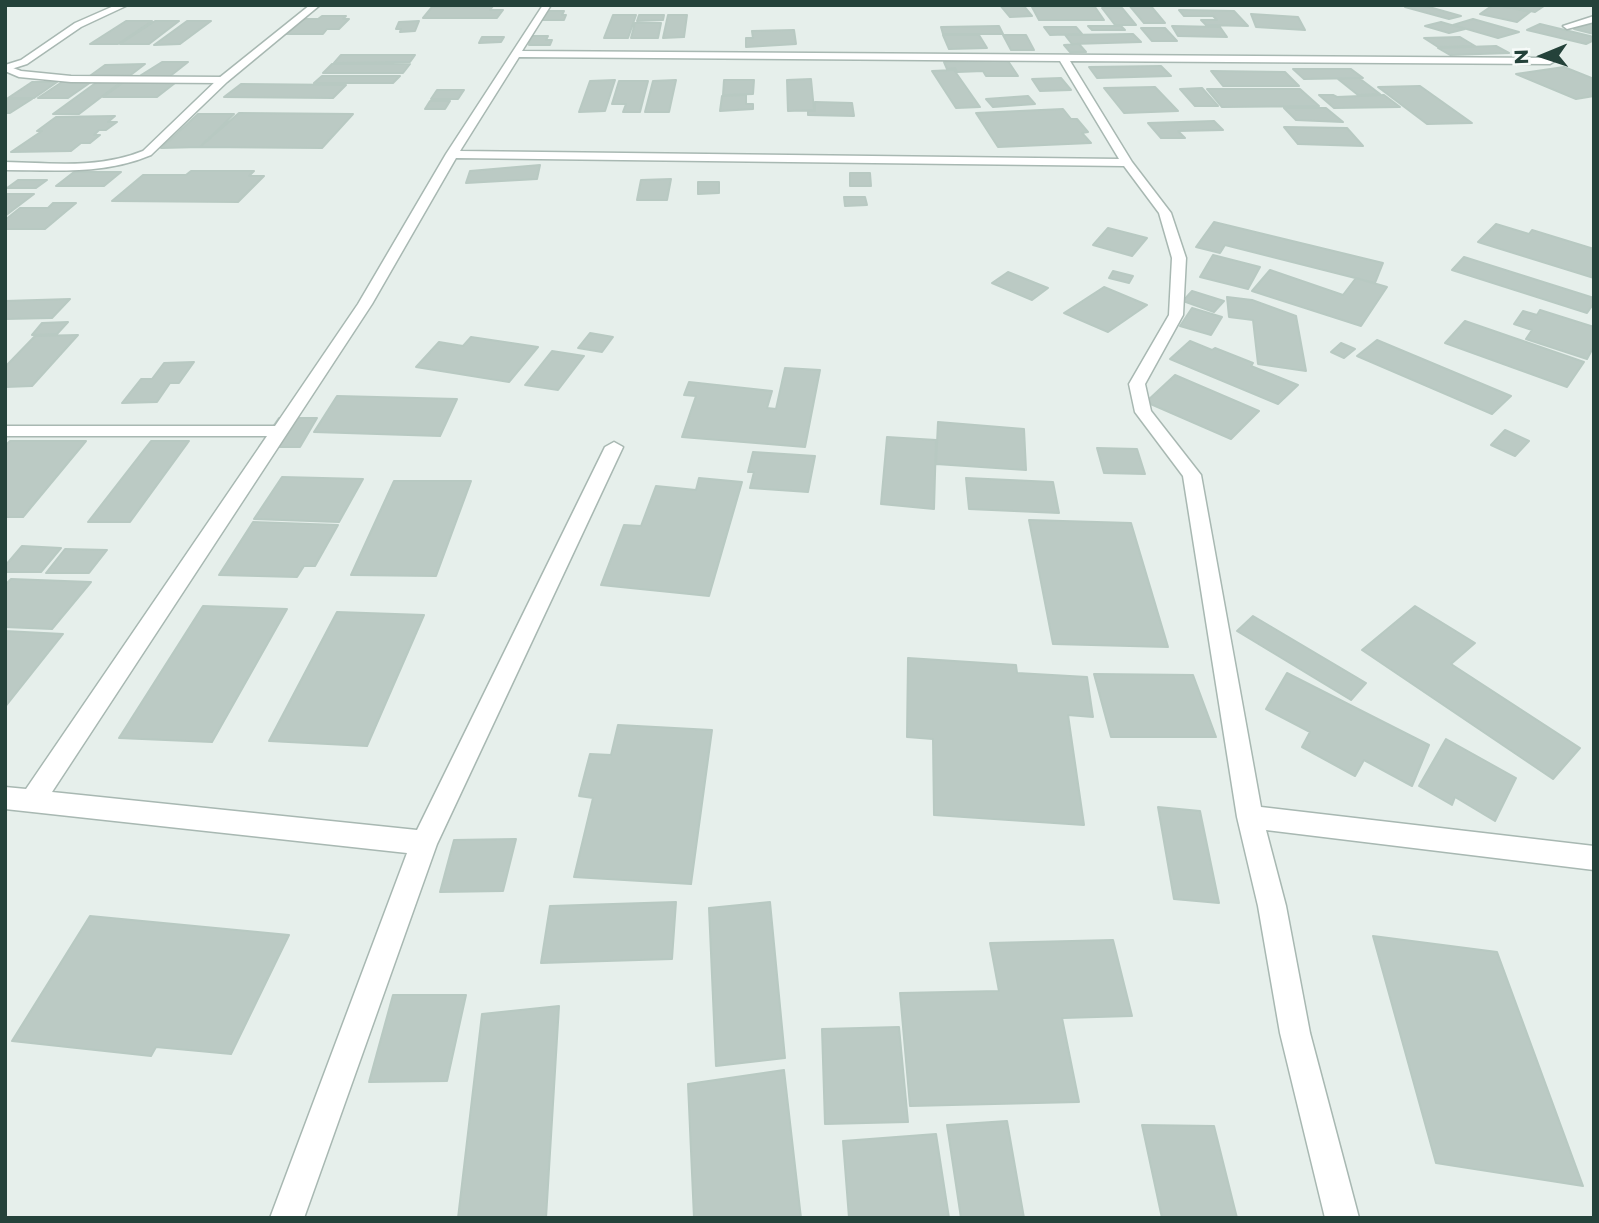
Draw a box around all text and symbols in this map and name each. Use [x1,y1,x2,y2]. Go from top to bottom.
north arrow [1508,21,1578,91]
text: N [1510,49,1533,65]

